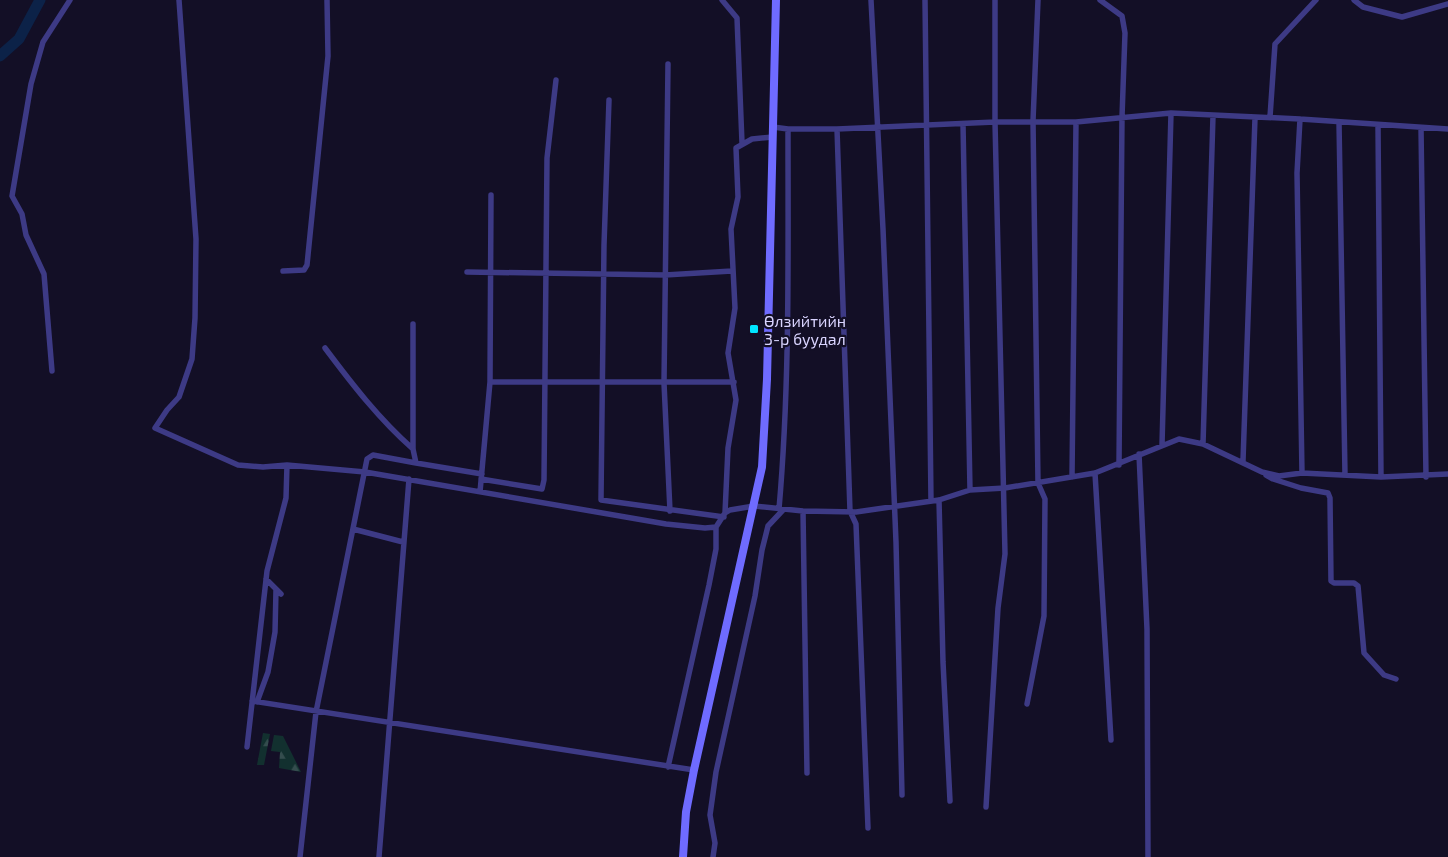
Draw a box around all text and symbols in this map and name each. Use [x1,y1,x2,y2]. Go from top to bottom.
place label: Өлзийтийн 3-р буудал [764,311,846,349]
marker: Өлзийтийн 3-р буудал [748,323,760,335]

